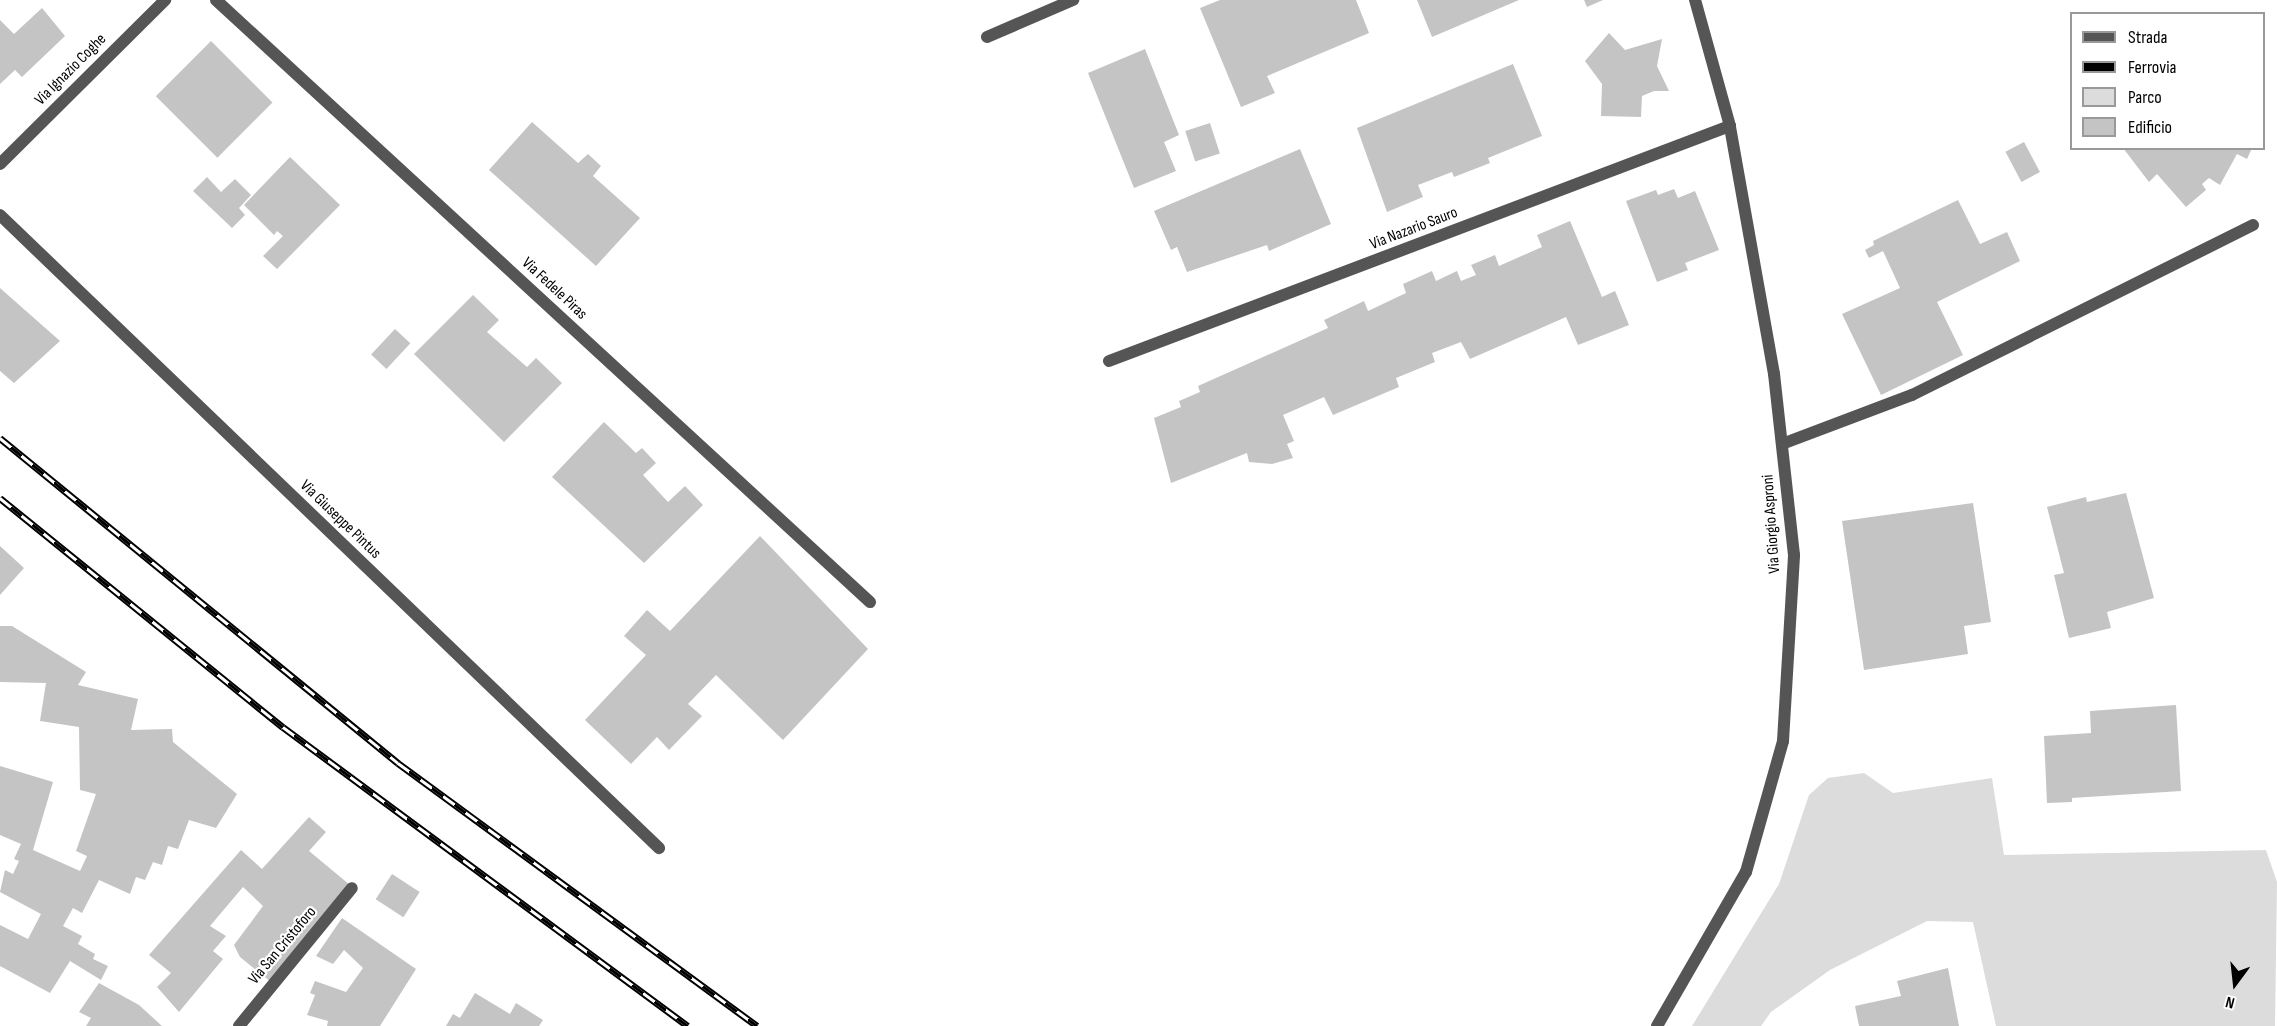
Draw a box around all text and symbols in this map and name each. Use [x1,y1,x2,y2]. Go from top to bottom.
legend [2070,12,2265,150]
text: Strada [2128,27,2167,48]
street label: Via Ignazio Coghe [31,30,111,110]
text: Ferrovia [2128,57,2176,78]
text: Parco [2128,87,2162,108]
text: Edificio [2128,117,2172,138]
street label: Via Nazario Sauro [1367,203,1461,255]
street label: Via Fedele Piras [517,254,591,324]
street label: Via Giorgio Asproni [1759,474,1785,574]
street label: Via Giuseppe Pintus [296,477,384,563]
street label: Via San Cristoforo [245,903,321,989]
north arrow [2205,954,2265,1014]
text: N [2224,992,2237,1012]

